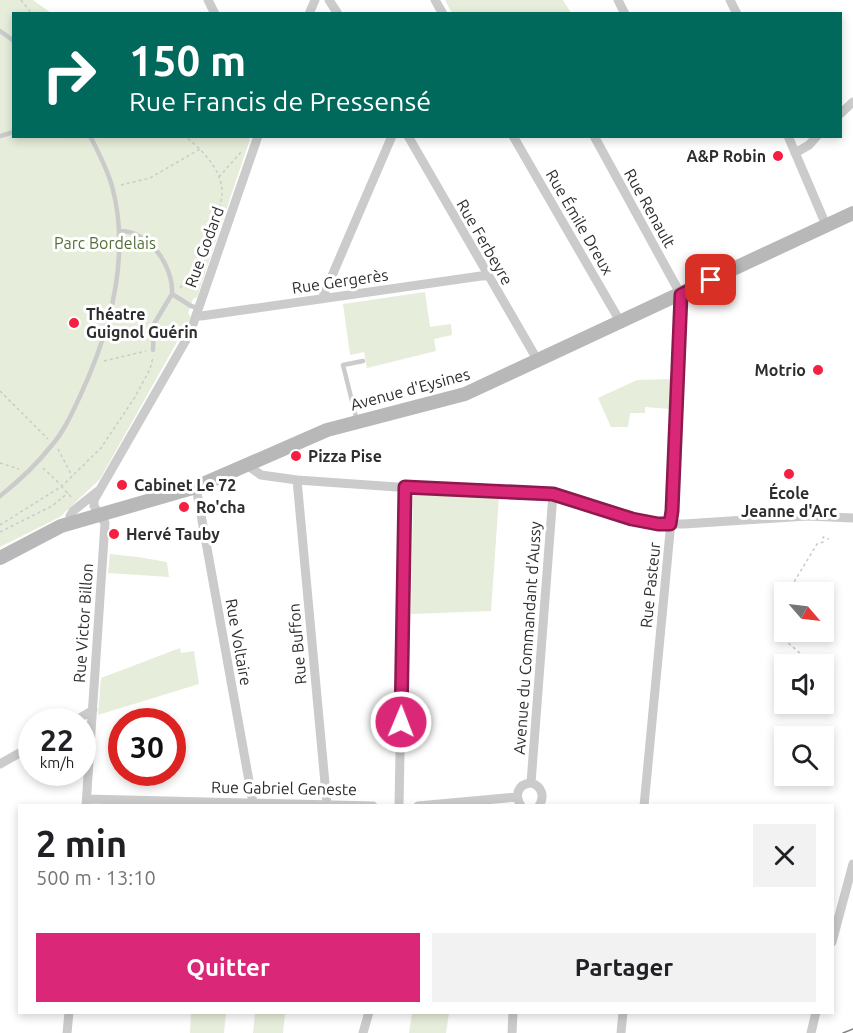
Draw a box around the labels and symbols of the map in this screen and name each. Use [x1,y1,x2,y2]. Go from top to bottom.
place label: A&P Robin [687,147,766,165]
marker: A&P Robin [771,149,785,163]
street label: Rue Émile Dreux [543,165,619,278]
street label: Rue Renault [621,165,679,251]
street label: Rue Ferbeyre [453,196,517,288]
street label: Rue Godard [181,204,227,290]
park label: Parc Bordelais [54,234,156,252]
pin [685,254,736,305]
street label: Rue Gergerès [291,265,389,297]
place label: Théatre Guignol Guérin [86,305,198,341]
marker: Théatre Guignol Guérin [67,316,81,330]
place label: Motrio [755,361,806,379]
marker: Motrio [811,363,825,377]
street label: Avenue d'Eysines [348,364,472,414]
place label: Pizza Pise [308,447,382,465]
marker: Pizza Pise [289,449,303,463]
marker: École Jeanne d'Arc [782,467,796,481]
place label: Cabinet Le 72 [134,476,236,494]
marker: Cabinet Le 72 [115,478,129,492]
place label: École Jeanne d'Arc [741,482,837,520]
place label: Ro'cha [196,498,245,516]
marker: Ro'cha [177,500,191,514]
street label: Avenue du Commandant d'Aussy [510,520,544,755]
place label: Hervé Tauby [126,525,220,543]
marker: Hervé Tauby [107,527,121,541]
street label: Rue Pasteur [637,541,663,629]
street label: Rue Victor Billon [70,563,96,683]
north arrow [774,582,834,642]
street label: Rue Voltaire [222,597,256,687]
street label: Rue Buffon [284,603,310,685]
position arrow [369,690,433,754]
speed limit sign: 30 [108,708,186,786]
street label: Rue Gabriel Geneste [211,778,357,798]

